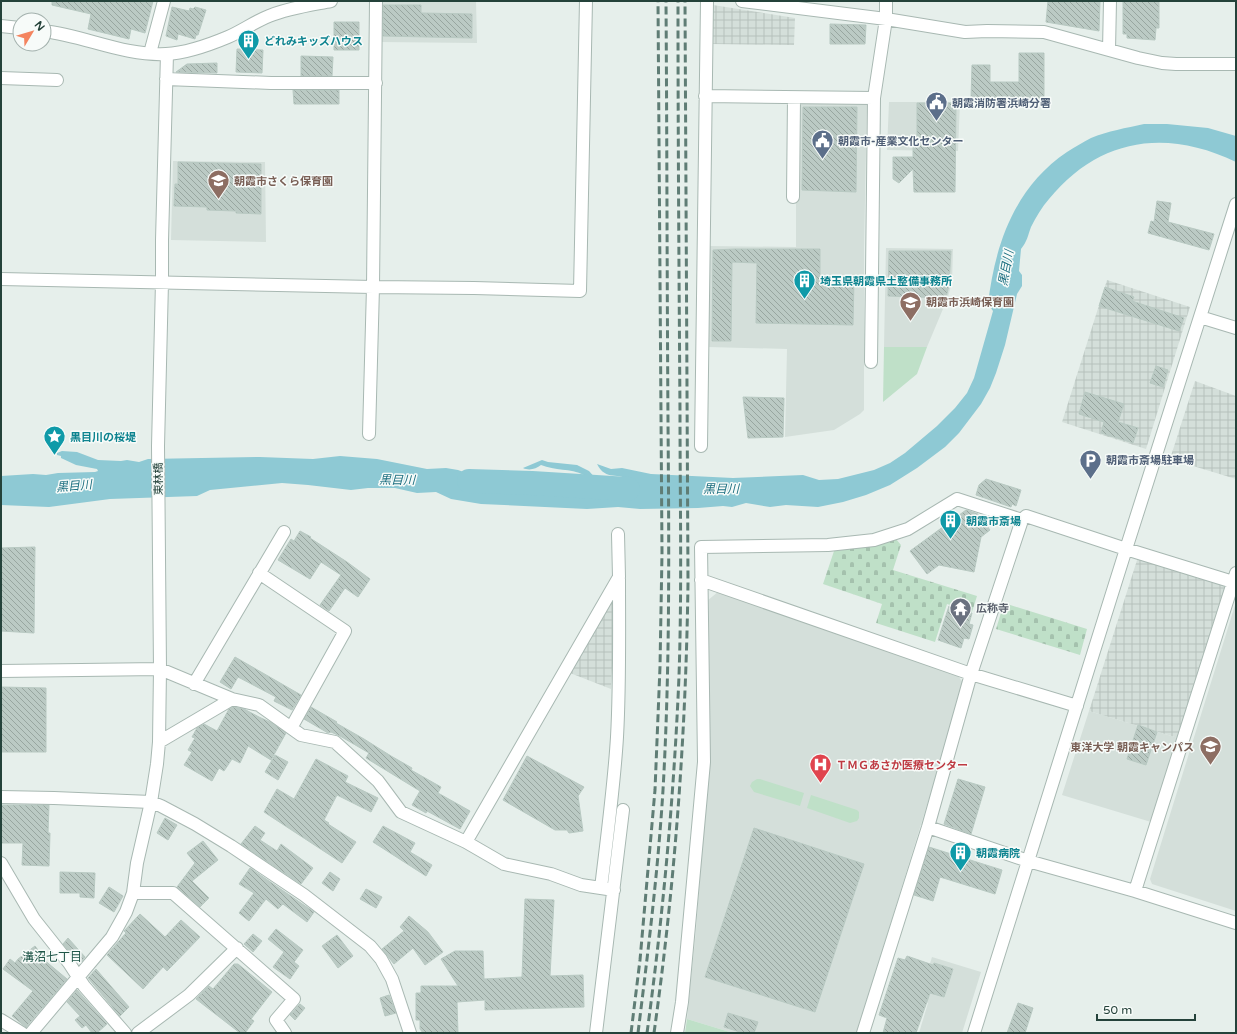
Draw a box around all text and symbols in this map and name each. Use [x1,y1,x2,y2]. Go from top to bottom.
north arrow [12,12,52,52]
text: N [32,19,47,34]
building icon: どれみキッズハウス [236,28,262,61]
place label: どれみキッズハウス [264,35,363,48]
public building icon: 朝霞消防署浜崎分署 [923,90,949,123]
place label: 朝霞消防署浜崎分署 [952,97,1051,110]
public building icon: 朝霞市-産業文化センター [810,128,836,161]
place label: 朝霞市-産業文化センター [838,135,964,148]
school or university icon: 朝霞市さくら保育園 [206,168,232,201]
place label: 朝霞市さくら保育園 [234,175,333,188]
water label: 黒目川 [996,247,1017,287]
building icon: 埼玉県朝霞県土整備事務所 [792,268,818,301]
place label: 埼玉県朝霞県土整備事務所 [820,275,952,288]
school or university icon: 朝霞市浜崎保育園 [898,289,924,322]
place label: 朝霞市浜崎保育園 [926,296,1014,309]
place icon: 黒目川の桜堤 [42,424,68,457]
place label: 黒目川の桜堤 [70,431,136,444]
parking icon: 朝霞市斎場駐車場 [1077,447,1103,480]
place label: 朝霞市斎場駐車場 [1106,454,1194,467]
street label: 東林橋 [152,463,165,496]
water label: 黒目川 [379,473,417,487]
water label: 黒目川 [55,477,95,495]
water label: 黒目川 [703,482,741,496]
building icon: 朝霞市斎場 [938,508,964,541]
place label: 朝霞市斎場 [966,515,1021,528]
temple icon: 広称寺 [947,595,973,628]
place label: 広称寺 [976,602,1009,615]
school or university icon: 東洋大学 朝霞キャンパス [1197,734,1223,767]
place label: 東洋大学 朝霞キャンパス [1070,741,1194,754]
hospital icon: ＴＭＧあさか医療センター [807,752,833,785]
place label: ＴＭＧあさか医療センター [836,759,968,772]
building icon: 朝霞病院 [948,840,974,873]
place label: 朝霞病院 [976,847,1020,860]
district label: 溝沼七丁目 [22,950,82,964]
scale bar [1097,996,1195,1022]
text: 50 m [1103,1003,1132,1017]

